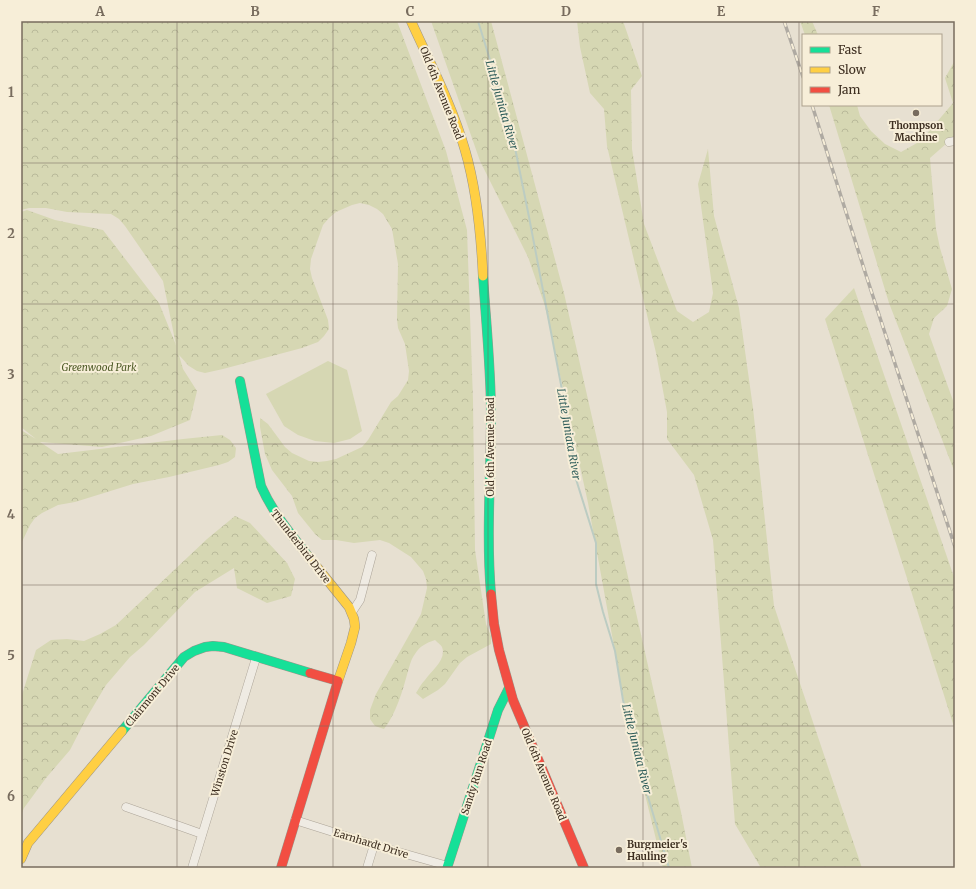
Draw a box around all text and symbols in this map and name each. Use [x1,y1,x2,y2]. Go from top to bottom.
text: A [94,3,105,20]
text: B [250,3,260,20]
text: C [406,3,415,20]
text: D [561,3,571,20]
text: E [717,3,726,20]
text: F [872,3,880,20]
legend [802,34,942,106]
text: Fast [838,42,862,57]
street label: Old 6th Avenue Road [417,45,466,142]
water label: Little Juniata River [483,59,522,152]
text: Slow [838,62,867,77]
text: Jam [837,82,861,97]
text: 1 [8,84,14,101]
marker: Thompson Machine [911,108,921,118]
place label: Thompson Machine [889,119,943,144]
text: 2 [7,225,15,242]
park label: Greenwood Park [62,361,137,374]
text: 3 [7,366,15,383]
water label: Little Juniata River [554,387,584,481]
street label: Old 6th Avenue Road [484,397,497,497]
text: 4 [7,506,16,523]
street label: Thunderbird Drive [268,507,333,586]
text: 5 [7,647,15,664]
street label: Clairmont Drive [123,662,182,729]
water label: Little Juniata River [619,702,655,796]
street label: Old 6th Avenue Road [518,726,569,822]
street label: Winston Drive [208,728,241,799]
street label: Sandy Run Road [458,738,495,817]
text: 6 [7,788,15,805]
street label: Earnhardt Drive [332,826,410,861]
place label: Burgmeier's Hauling [627,838,688,863]
marker: Burgmeier's Hauling [614,845,624,855]

